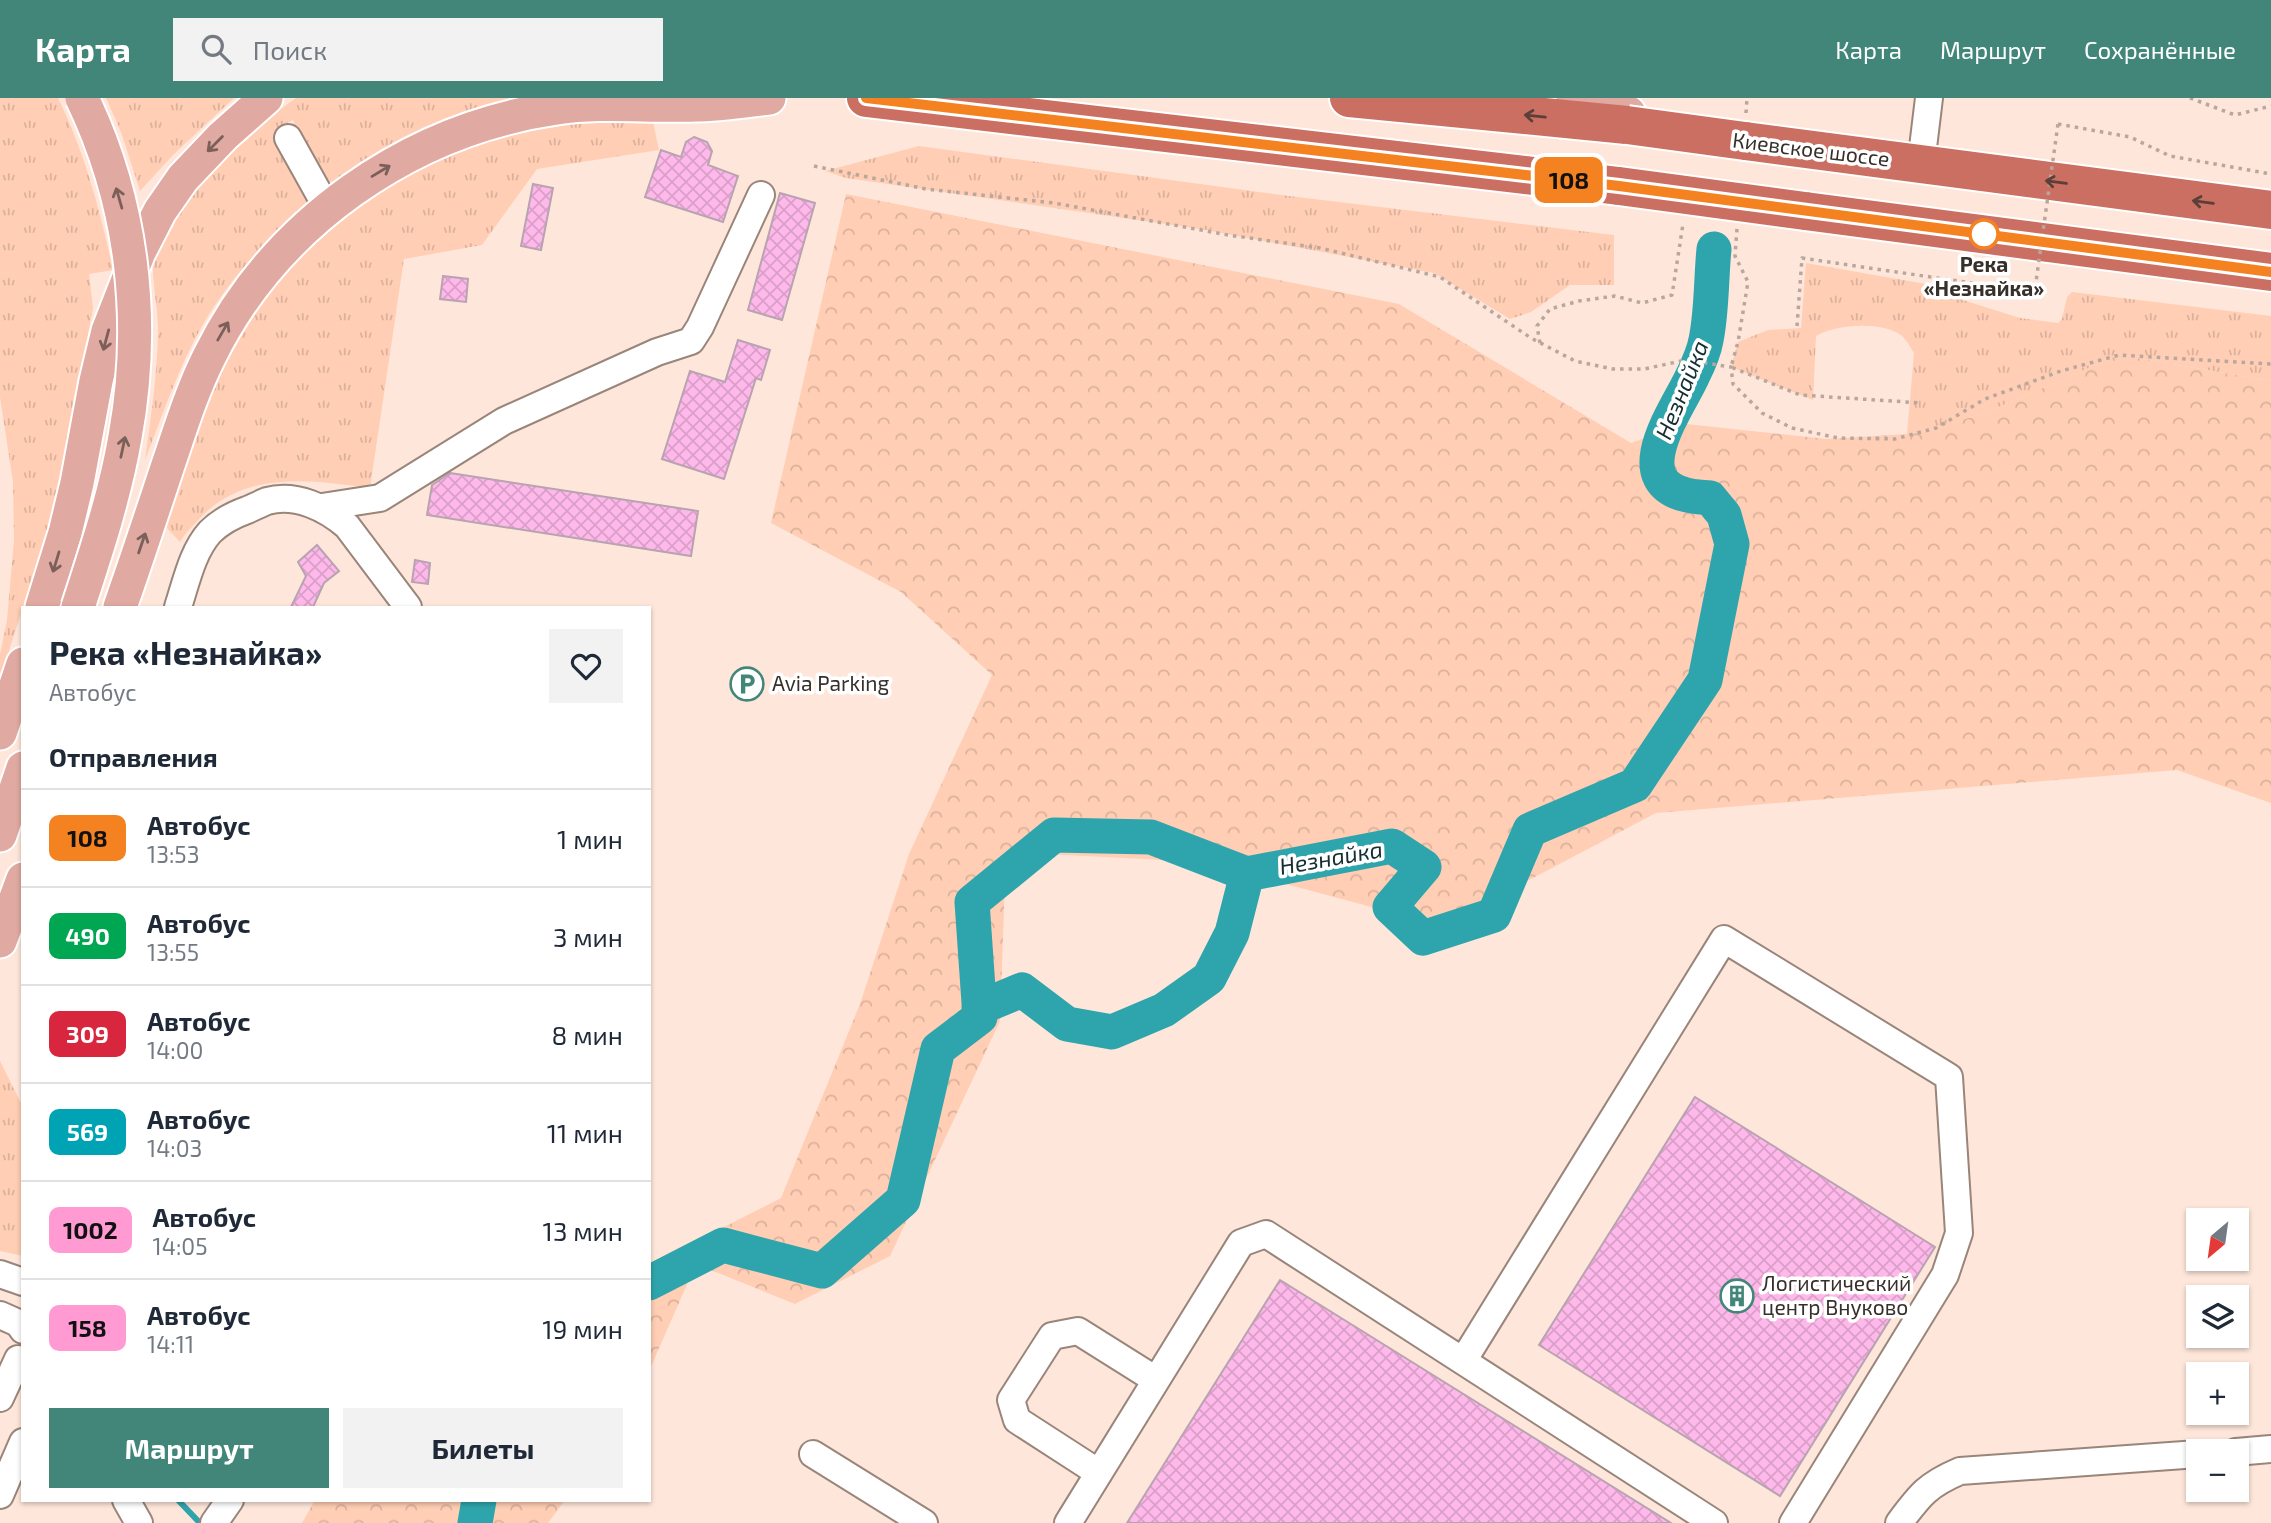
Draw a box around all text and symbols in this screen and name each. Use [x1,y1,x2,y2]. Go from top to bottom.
search box [173,18,663,81]
text: Карта [35,29,131,69]
icon: search [197,30,235,68]
text: Поиск [253,34,327,65]
text: Карта [1835,35,1902,64]
text: Маршрут [1940,35,2046,64]
text: Сохранённые [2084,35,2236,64]
one-way arrow [1524,109,1547,122]
street label: Киевское шоссе [1731,126,1891,171]
one-way arrow [207,135,224,152]
line badge: 108 [1529,157,1609,203]
one-way arrow [371,164,391,178]
text: 108 [1549,165,1589,194]
one-way arrow [2045,176,2068,189]
one-way arrow [111,187,124,209]
one-way arrow [2192,195,2215,208]
marker: Река «Незнайка» [1969,219,1999,249]
place label: Река «Незнайка» [1924,251,2044,300]
one-way arrow [216,321,230,341]
one-way arrow [99,328,112,351]
water label: Незнайка [1649,336,1714,443]
one-way arrow [117,436,130,459]
one-way arrow [137,532,149,554]
one-way arrow [49,551,62,573]
button: heart [549,629,623,703]
text: Река «Незнайка» [49,632,322,672]
parking icon: Avia Parking [728,665,766,703]
place label: Avia Parking [772,670,890,695]
text: Автобус [49,678,137,706]
text: Отправления [49,741,218,772]
text: Автобус [147,809,250,840]
text: 108 [67,823,108,852]
text: 1 мин [557,823,623,854]
water label: Незнайка [1277,834,1385,880]
text: 13:53 [147,840,200,868]
text: Автобус [147,907,250,938]
text: 490 [65,921,110,950]
text: 3 мин [553,921,623,952]
text: 13:55 [147,938,199,966]
text: Автобус [147,1005,250,1036]
text: 309 [66,1019,109,1048]
text: 8 мин [552,1019,623,1050]
text: 14:00 [147,1036,203,1064]
text: Автобус [147,1103,250,1134]
text: 569 [67,1117,108,1146]
text: 11 мин [547,1117,623,1148]
text: 14:03 [147,1134,202,1162]
text: Автобус [153,1201,256,1232]
north arrow [2186,1208,2249,1270]
map controls [2186,1208,2249,1502]
text: 1002 [63,1215,118,1244]
text: 13 мин [543,1215,623,1246]
text: 14:05 [153,1232,208,1260]
place label: Логистический центр Внуково [1762,1270,1911,1320]
building icon: Логистический центр Внуково [1718,1277,1756,1315]
button: layers [2186,1285,2249,1348]
text: Автобус [147,1299,250,1330]
text: 158 [68,1313,107,1342]
text: 19 мин [542,1313,623,1344]
text: 14:11 [147,1330,194,1358]
button: + [2186,1362,2249,1425]
button: Маршрут [49,1408,329,1488]
button: Билеты [343,1408,623,1488]
button: − [2186,1439,2249,1502]

